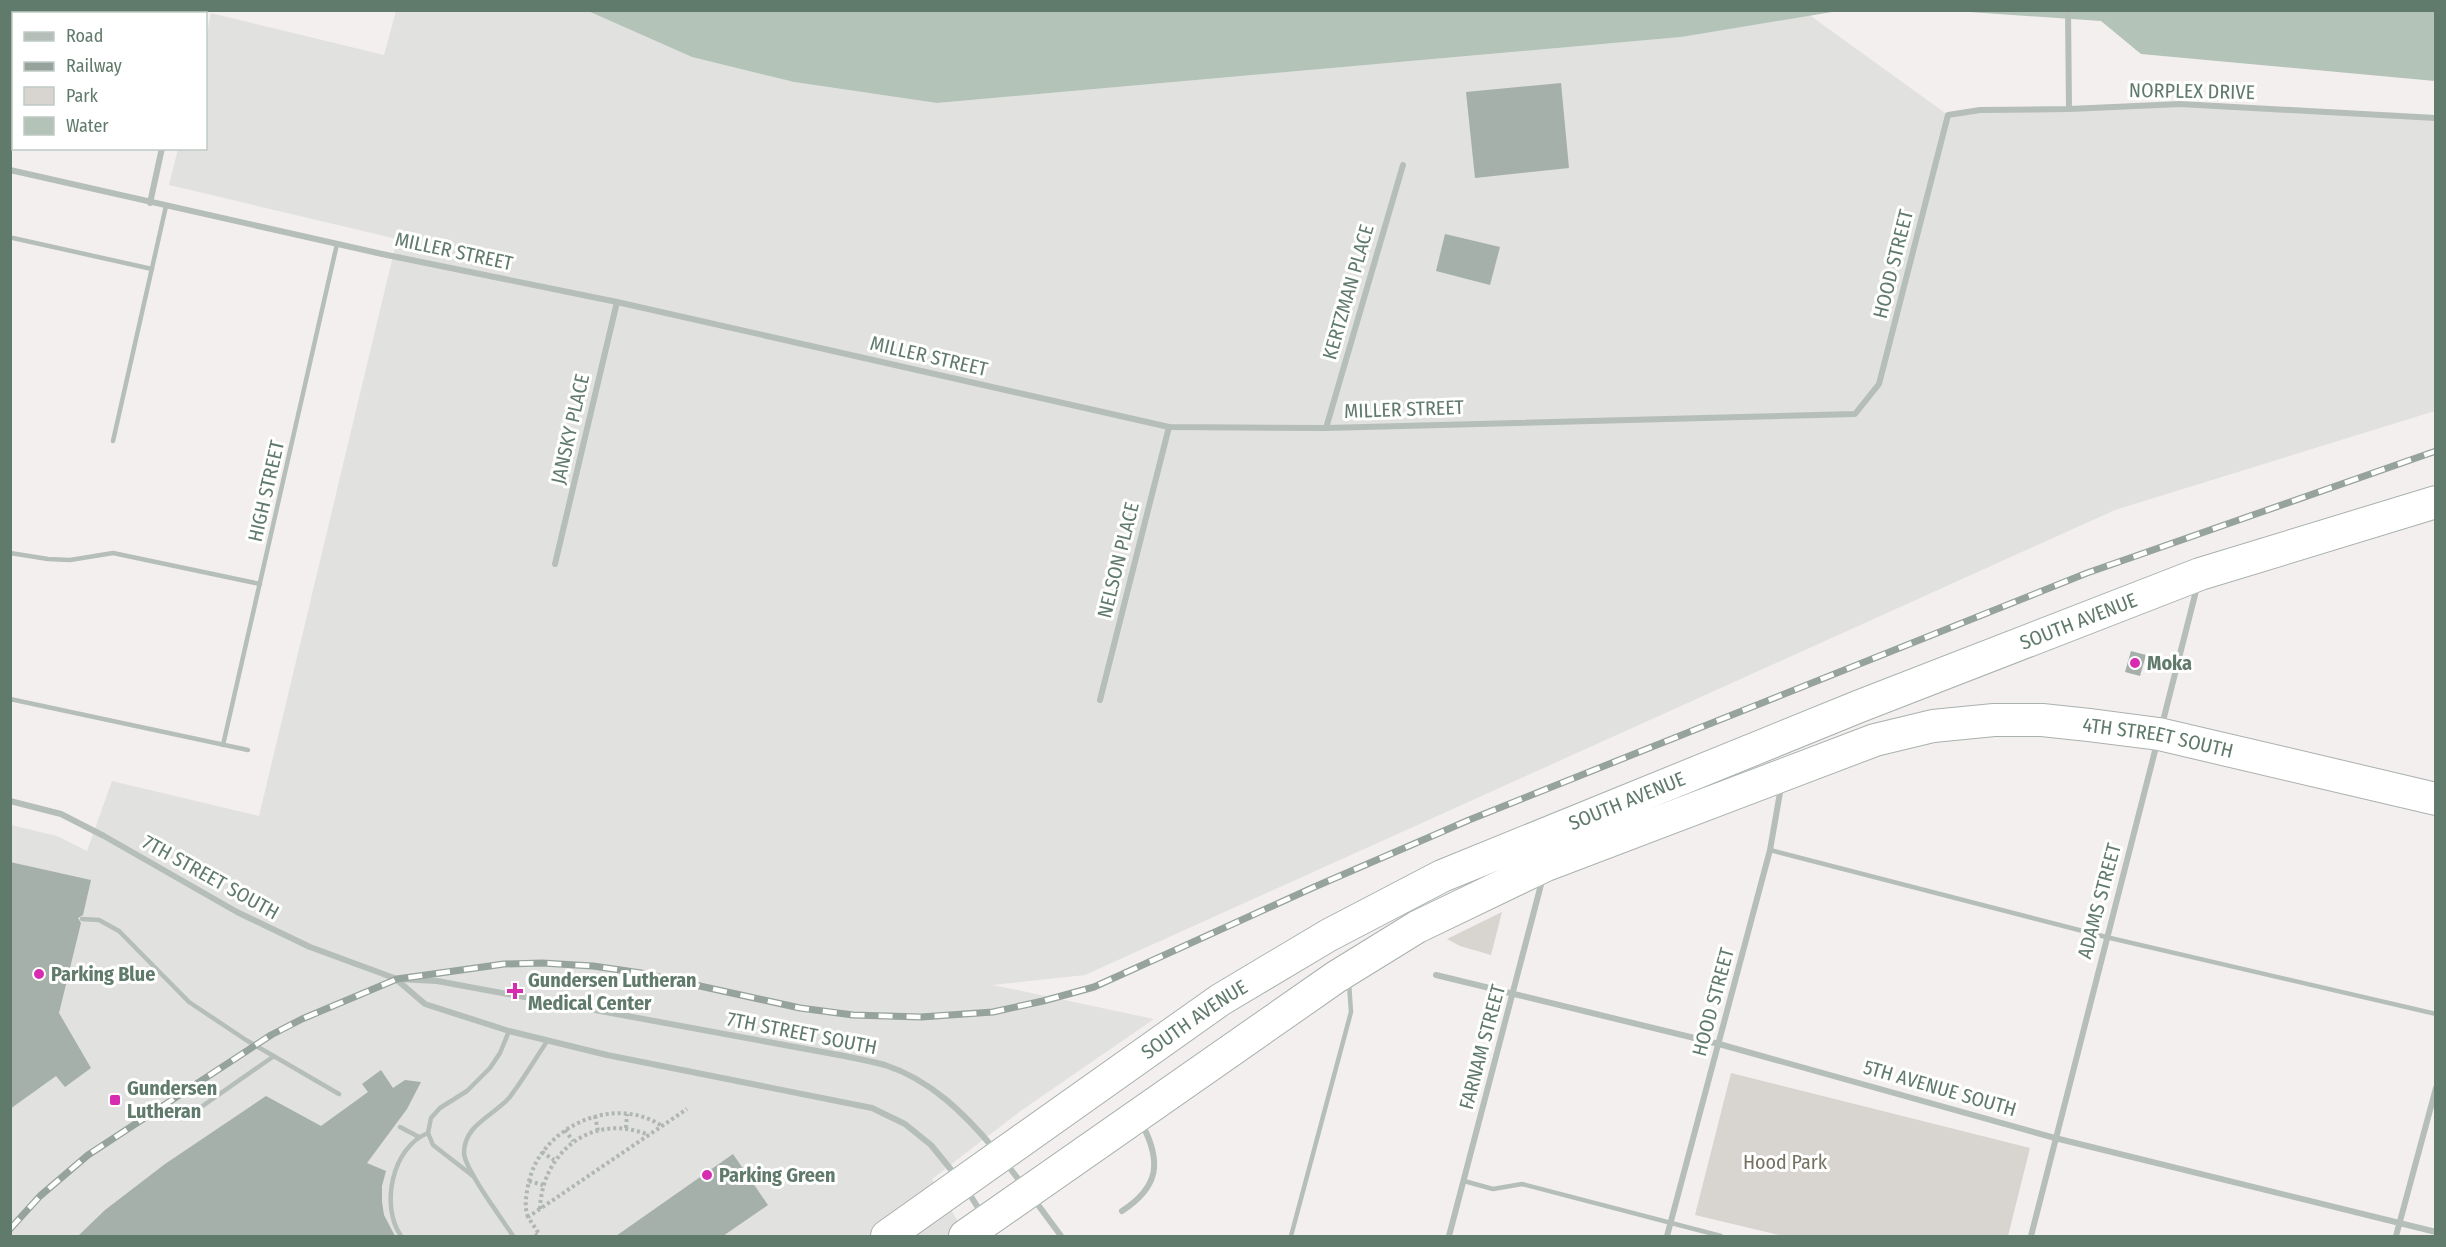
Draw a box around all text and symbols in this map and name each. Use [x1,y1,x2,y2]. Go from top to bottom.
legend [12,12,207,150]
text: Road [66,25,103,47]
text: Railway [66,55,122,77]
street label: NORPLEX DRIVE [2129,78,2255,104]
text: Park [66,85,99,107]
text: Water [66,115,109,137]
street label: HOOD STREET [1868,206,1918,321]
street label: KERTZMAN PLACE [1317,222,1379,362]
street label: MILLER STREET [393,227,516,275]
street label: MILLER STREET [868,331,991,381]
street label: JANSKY PLACE [546,372,594,486]
street label: MILLER STREET [1344,395,1465,423]
street label: HIGH STREET [243,437,289,544]
street label: NELSON PLACE [1092,500,1144,620]
street label: SOUTH AVENUE [2016,588,2140,655]
place label: Moka [2147,651,2192,675]
marker: Moka [2128,656,2142,670]
street label: 4TH STREET SOUTH [2081,712,2236,763]
street label: SOUTH AVENUE [1565,766,1688,835]
street label: 7TH STREET SOUTH [139,830,283,924]
street label: ADAMS STREET [2072,840,2126,961]
street label: HOOD STREET [1687,944,1739,1059]
place label: Parking Blue [51,962,155,986]
marker: Parking Blue [32,967,46,981]
place label: Gundersen Lutheran Medical Center [528,968,697,1015]
street label: SOUTH AVENUE [1136,975,1252,1064]
street label: FARNAM STREET [1454,981,1510,1112]
marker: Gundersen Lutheran Medical Center [506,982,524,1000]
street label: 7TH STREET SOUTH [725,1007,879,1059]
street label: 5TH AVENUE SOUTH [1861,1055,2019,1121]
place label: Gundersen Lutheran [127,1076,217,1123]
marker: Gundersen Lutheran [108,1093,122,1107]
park label: Hood Park [1743,1150,1828,1174]
place label: Parking Green [719,1163,835,1187]
marker: Parking Green [700,1168,714,1182]

